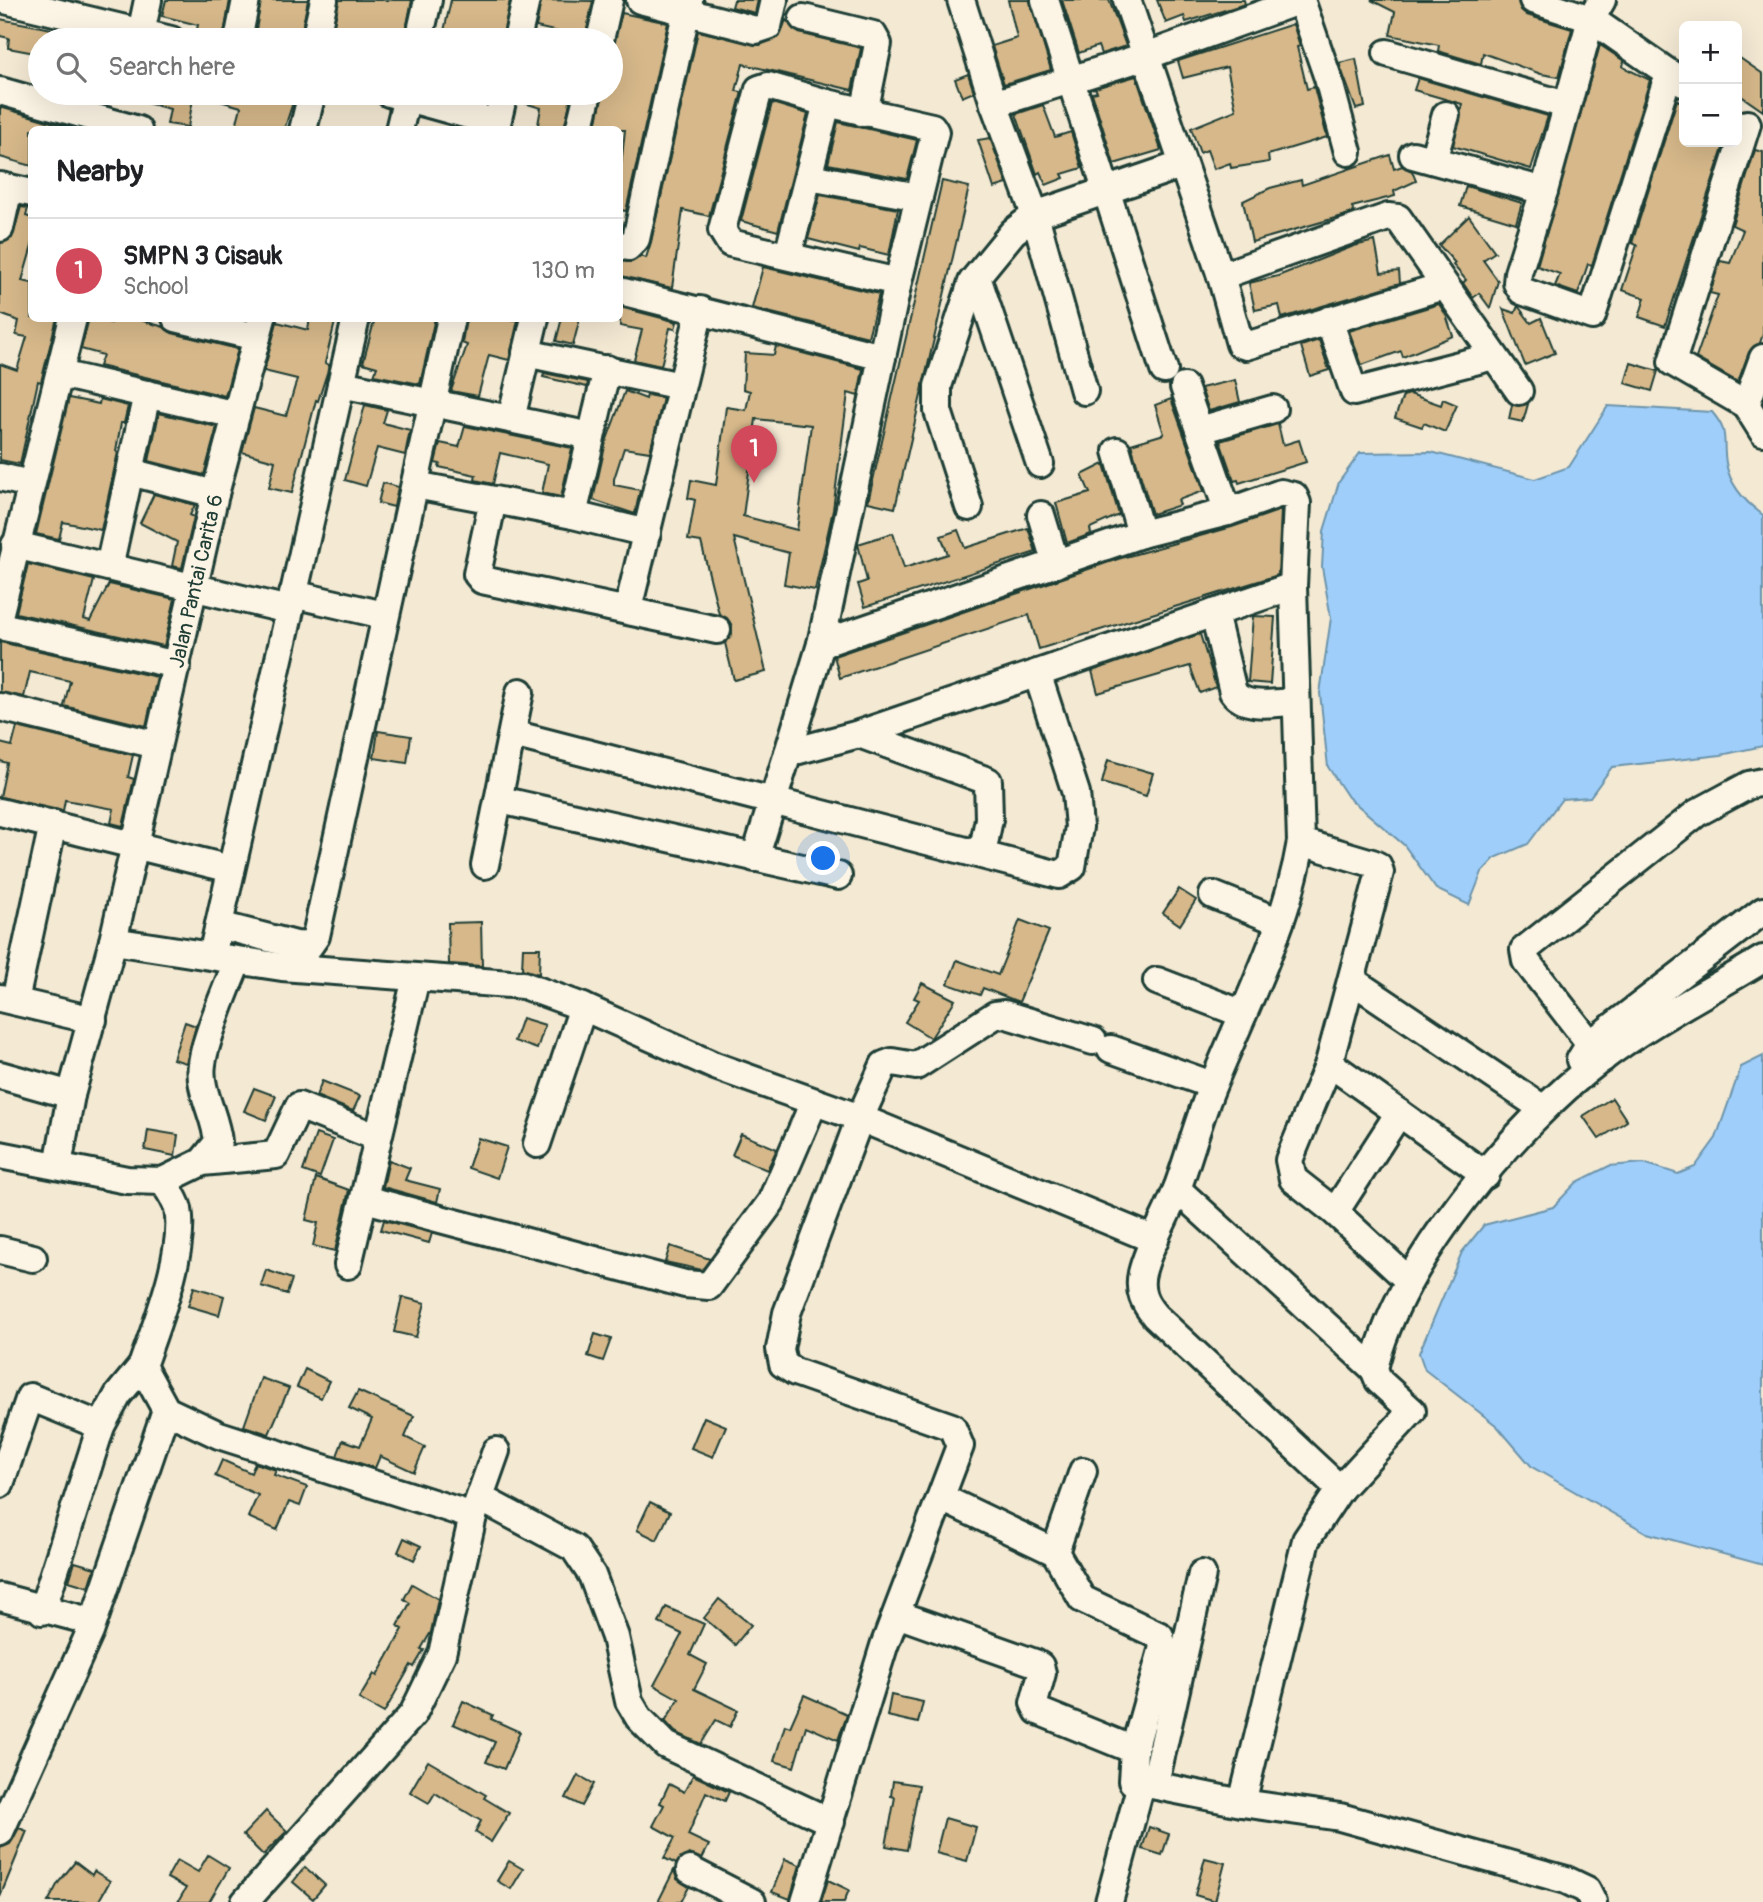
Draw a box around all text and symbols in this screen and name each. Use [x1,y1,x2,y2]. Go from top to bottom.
map controls [1679,21,1742,147]
button: + [1679,21,1742,84]
search box [28,28,623,105]
icon: search [52,48,90,86]
text: Search here [108,51,235,83]
button: − [1679,84,1742,147]
text: Nearby [56,153,143,190]
text: SMPN 3 Cisauk [123,240,282,272]
text: 1 [75,256,84,285]
text: 130 m [532,256,595,285]
text: School [123,272,189,301]
pin: 1 [731,425,777,483]
street label: Jalan Pantai Carita 6 [163,492,230,671]
your location [806,841,840,875]

